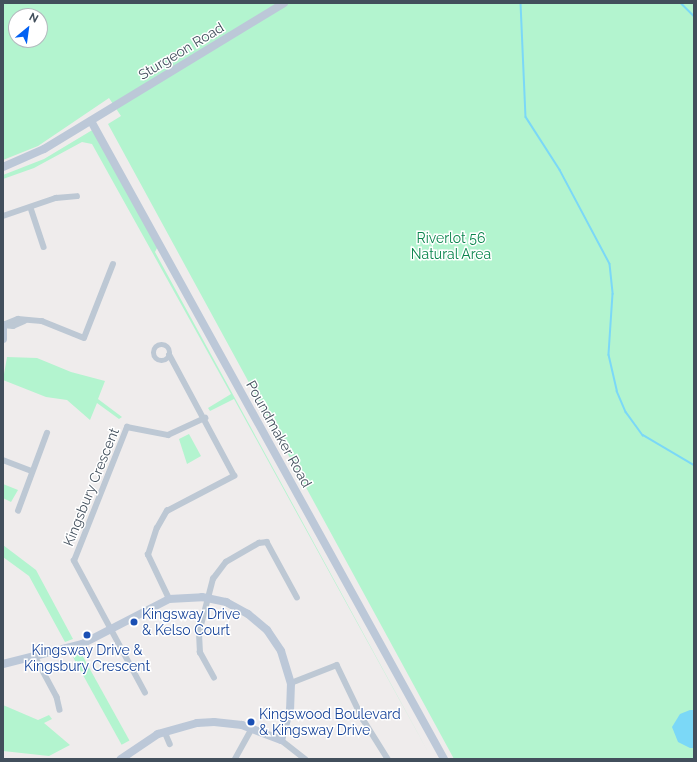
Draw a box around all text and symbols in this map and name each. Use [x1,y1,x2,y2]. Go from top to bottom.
north arrow [8,8,48,48]
text: N [27,10,40,26]
street label: Sturgeon Road [135,19,227,83]
park label: Riverlot 56 Natural Area [410,230,492,262]
street label: Poundmaker Road [243,377,315,491]
street label: Kingsbury Crescent [60,425,122,549]
place label: Kingsway Drive & Kelso Court [142,606,241,638]
marker: Kingsway Drive & Kelso Court [129,617,139,627]
marker: Kingsway Drive & Kingsbury Crescent [82,630,92,640]
place label: Kingsway Drive & Kingsbury Crescent [24,642,150,674]
place label: Kingswood Boulevard & Kingsway Drive [259,706,401,738]
marker: Kingswood Boulevard & Kingsway Drive [246,717,256,727]

